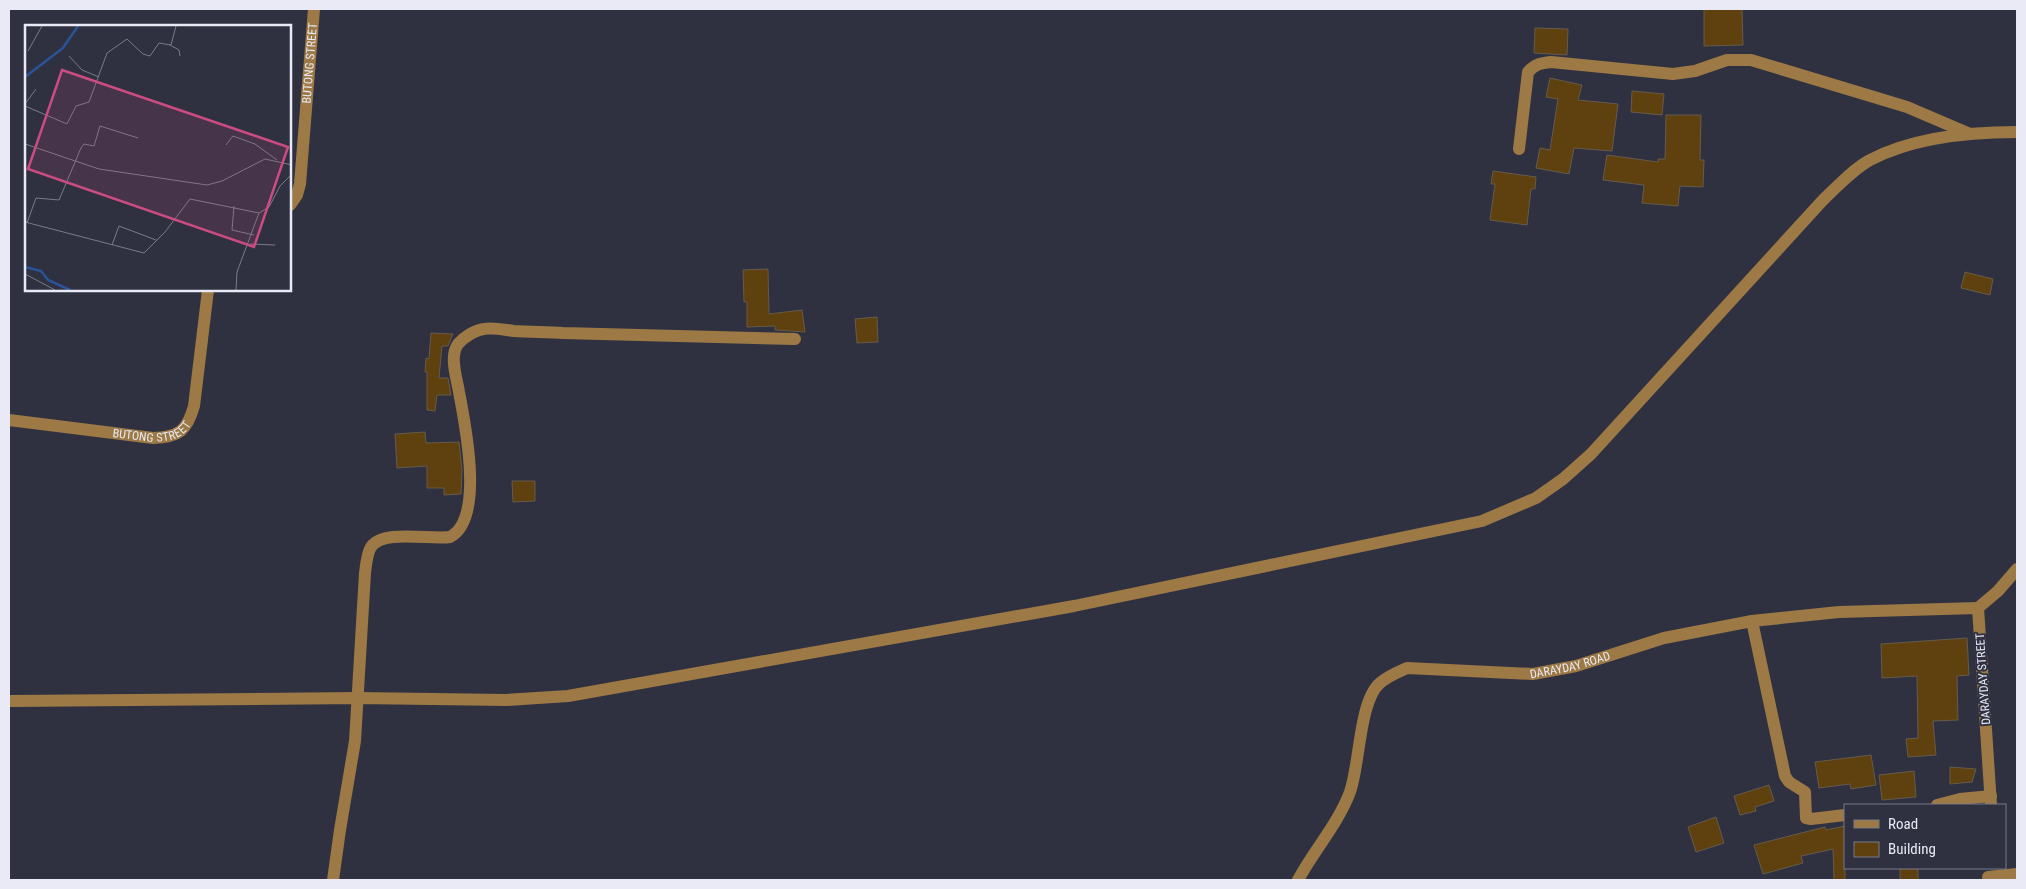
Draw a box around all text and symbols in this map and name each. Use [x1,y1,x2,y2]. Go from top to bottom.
street label: BUTONG STREET [299,22,320,104]
inset map [25,25,291,291]
street label: BUTONG STREET [112,418,194,445]
street label: DARAYDAY STREET [1973,633,1993,725]
street label: DARAYDAY ROAD [1529,649,1612,681]
legend [1844,804,2006,869]
text: Road [1888,815,1918,833]
text: Building [1888,840,1936,858]

